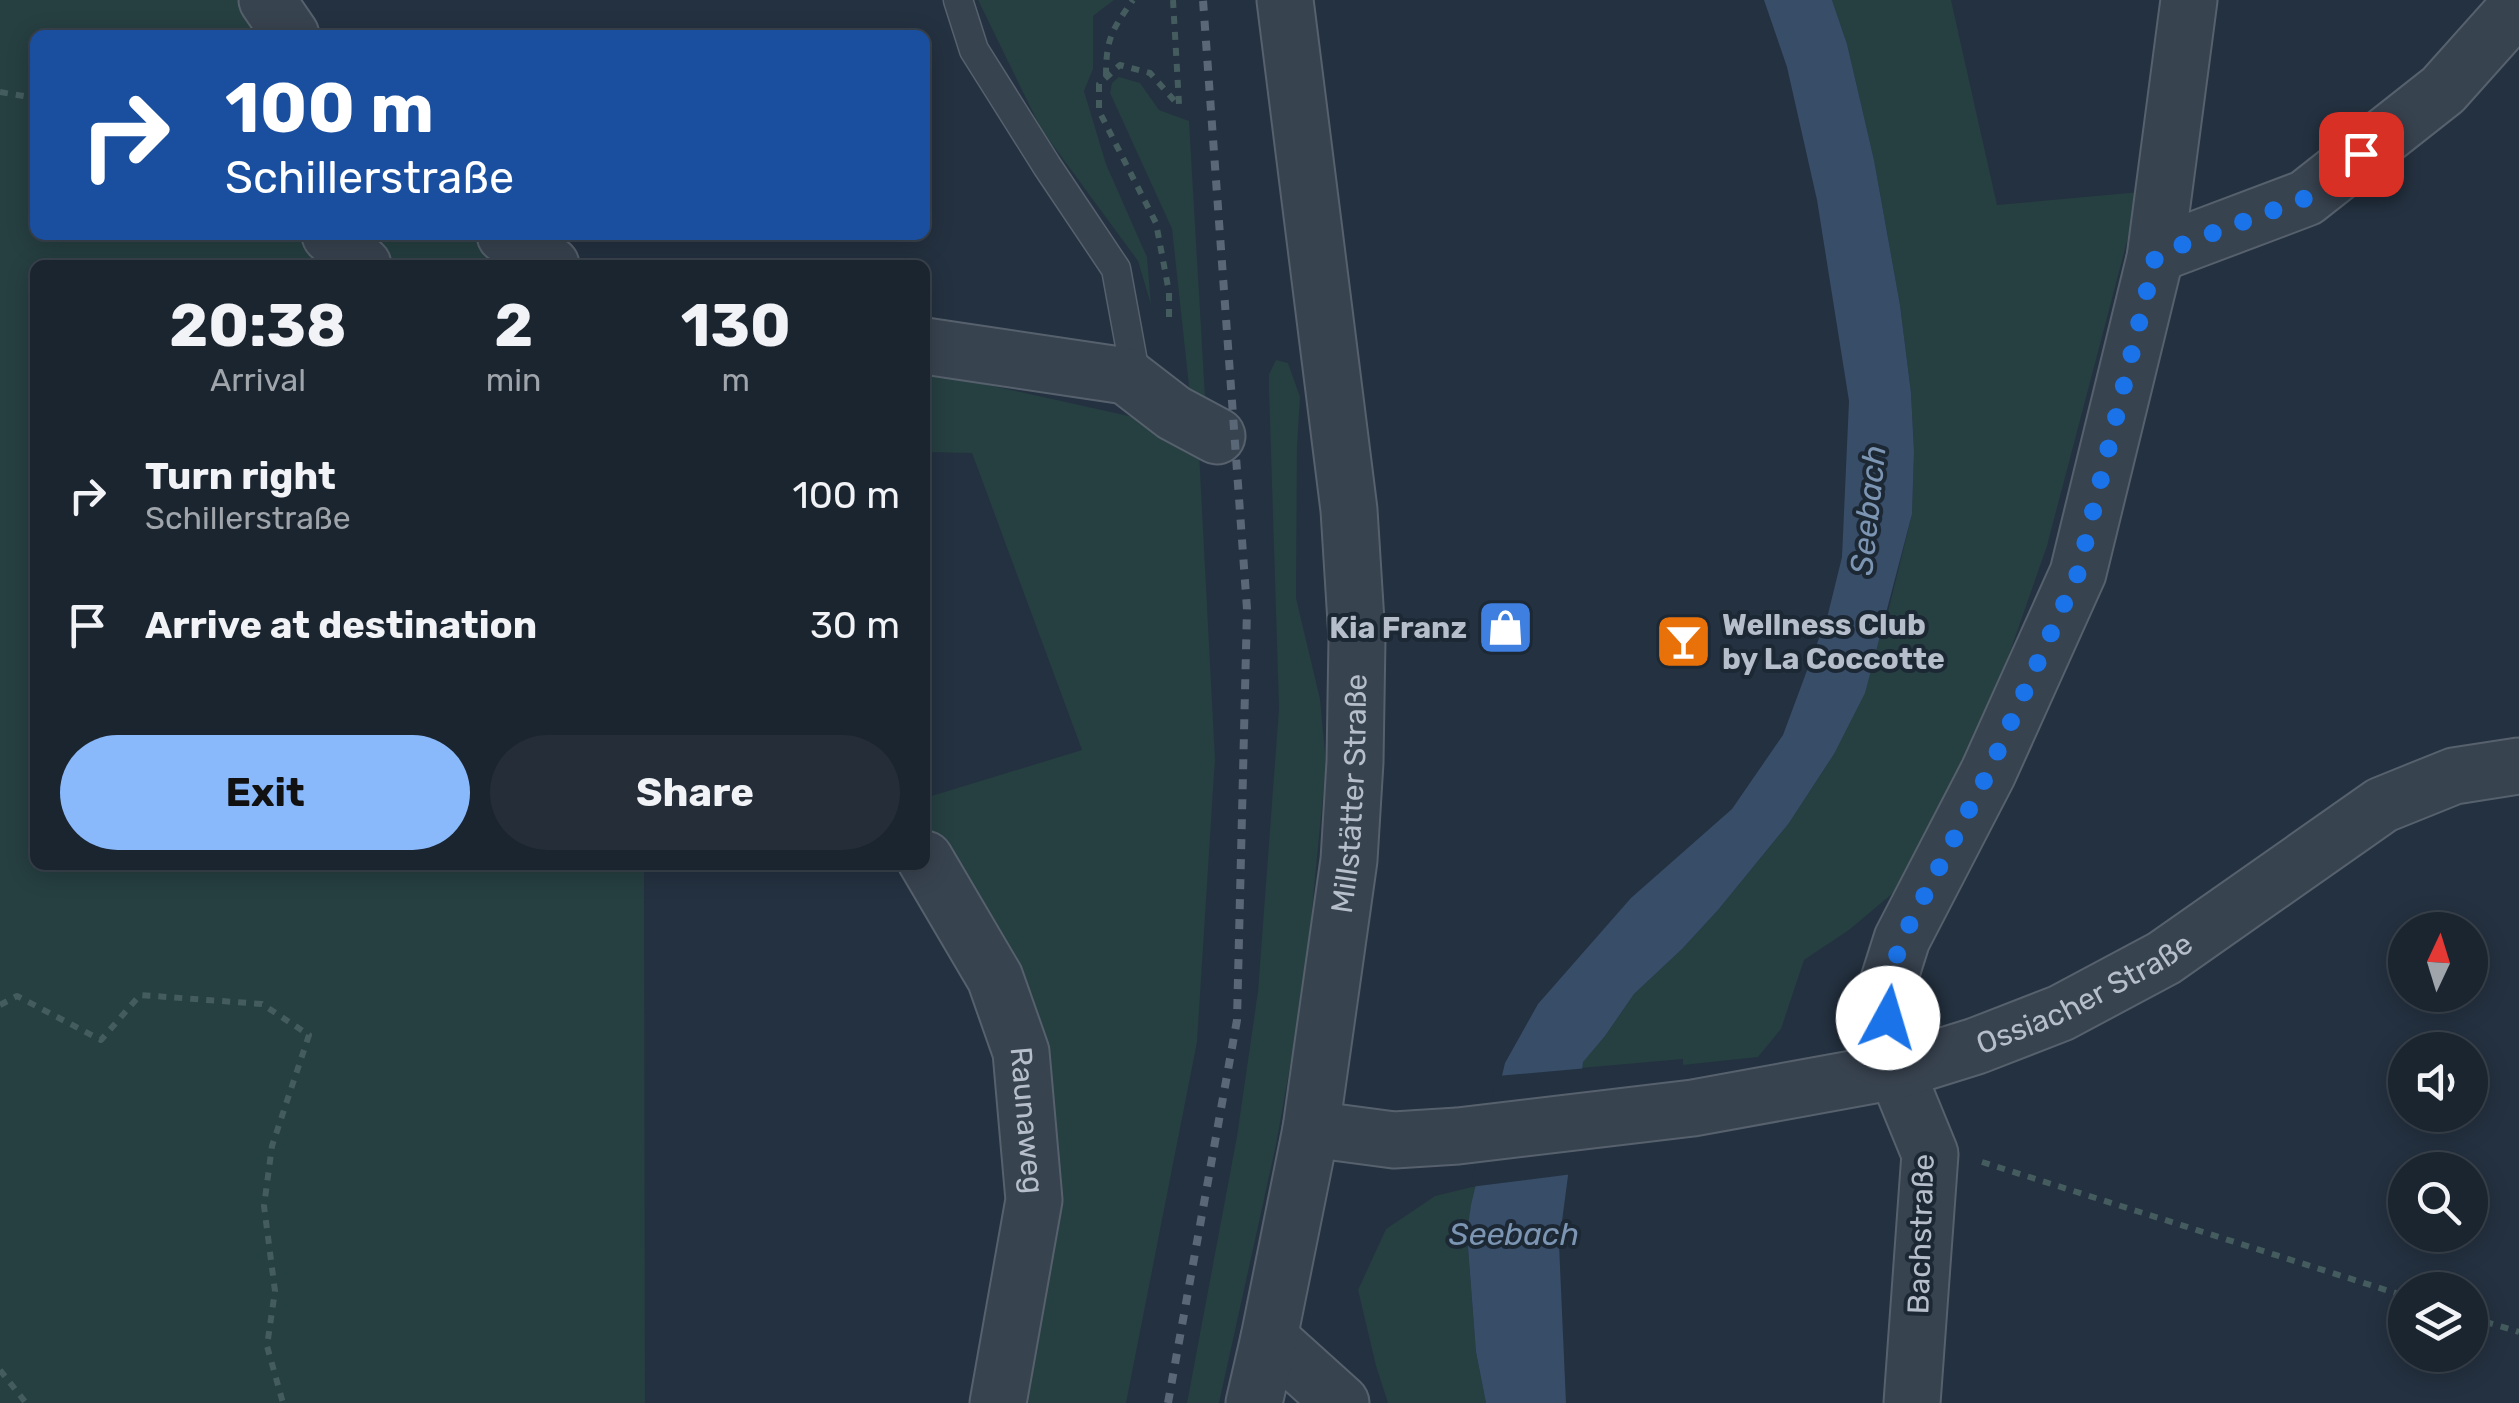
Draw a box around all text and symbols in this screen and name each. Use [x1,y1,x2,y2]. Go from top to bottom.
text: 100 m [225,67,434,150]
icon: right [60,70,190,200]
pin [2319,112,2404,197]
icon: arrive [2334,127,2389,182]
text: Schillerstraße [225,151,514,204]
text: 20:38 [169,290,347,361]
text: 2 [494,290,533,361]
text: 130 [681,290,791,361]
text: Arrival [210,361,306,399]
text: min [486,361,541,399]
text: m [722,361,750,399]
water label: Seebach [1842,443,1894,577]
text: Turn right [145,453,336,499]
icon: right [60,468,115,523]
text: 100 m [792,472,900,518]
text: Schillerstraße [145,499,351,537]
icon: arrive [60,598,115,653]
shop icon: Kia Franz [1476,598,1536,658]
text: Arrive at destination [145,602,537,648]
text: 30 m [810,602,900,648]
place label: Wellness Club by La Coccotte [1722,607,1945,677]
place label: Kia Franz [1329,610,1467,646]
bar icon: Wellness Club by La Coccotte [1653,612,1713,672]
street label: Millstätter Straße [1324,673,1374,916]
button: Exit [60,735,470,850]
button: Share [490,735,900,850]
north arrow [2388,912,2488,1012]
map controls [2388,912,2488,1372]
street label: Ossiacher Straße [1971,925,2200,1062]
position arrow [1836,966,1940,1070]
button: sound [2388,1032,2488,1132]
street label: Raunaweg [1003,1045,1051,1195]
button: search [2388,1152,2488,1252]
street label: Bachstraße [1900,1153,1942,1315]
water label: Seebach [1449,1215,1579,1253]
button: layers [2388,1272,2488,1372]

